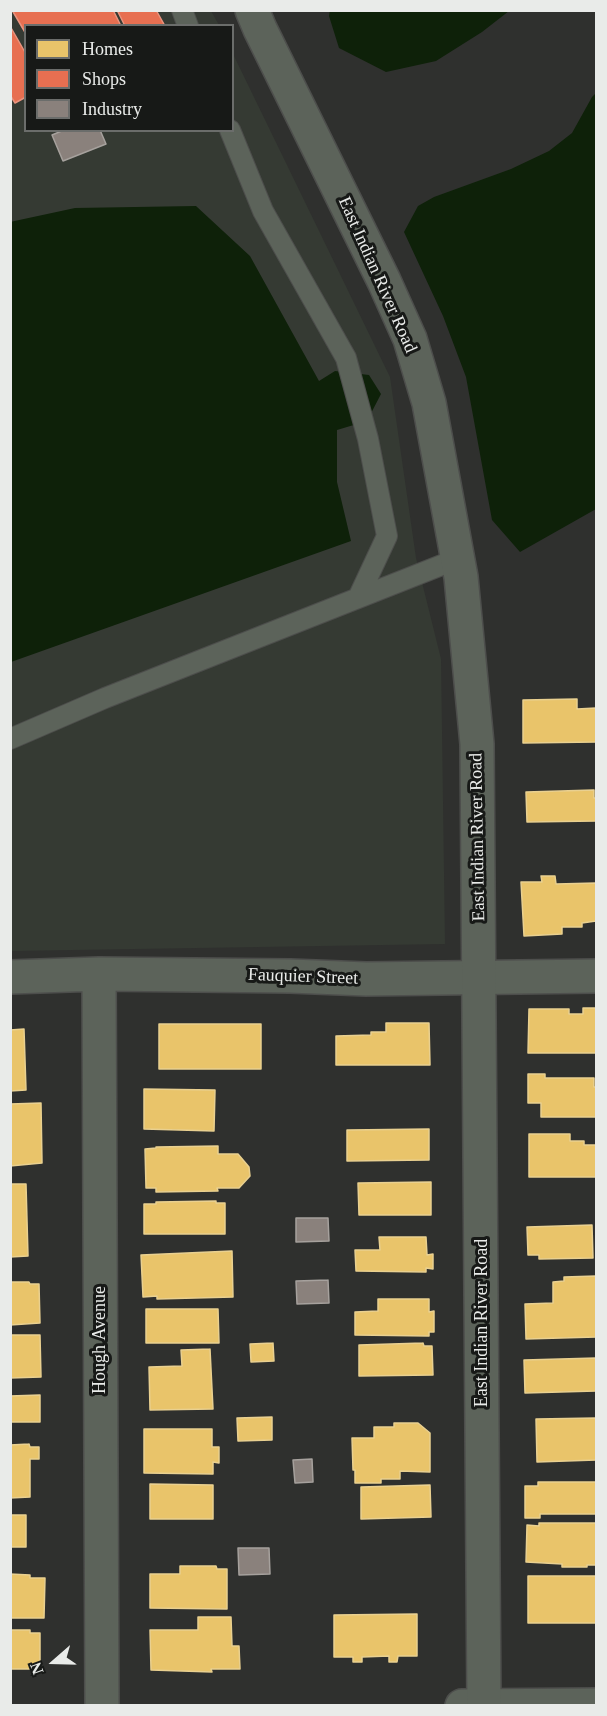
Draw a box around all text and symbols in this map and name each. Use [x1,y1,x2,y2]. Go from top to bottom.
legend [24,24,234,132]
text: Homes [82,39,133,59]
text: Shops [82,69,126,89]
text: Industry [82,99,142,119]
street label: East Indian River Road [333,194,421,356]
street label: East Indian River Road [466,753,490,921]
street label: Fauquier Street [247,964,359,990]
street label: East Indian River Road [471,1239,493,1407]
street label: Hough Avenue [89,1286,111,1394]
north arrow [24,1632,84,1692]
text: N [27,1660,47,1677]

